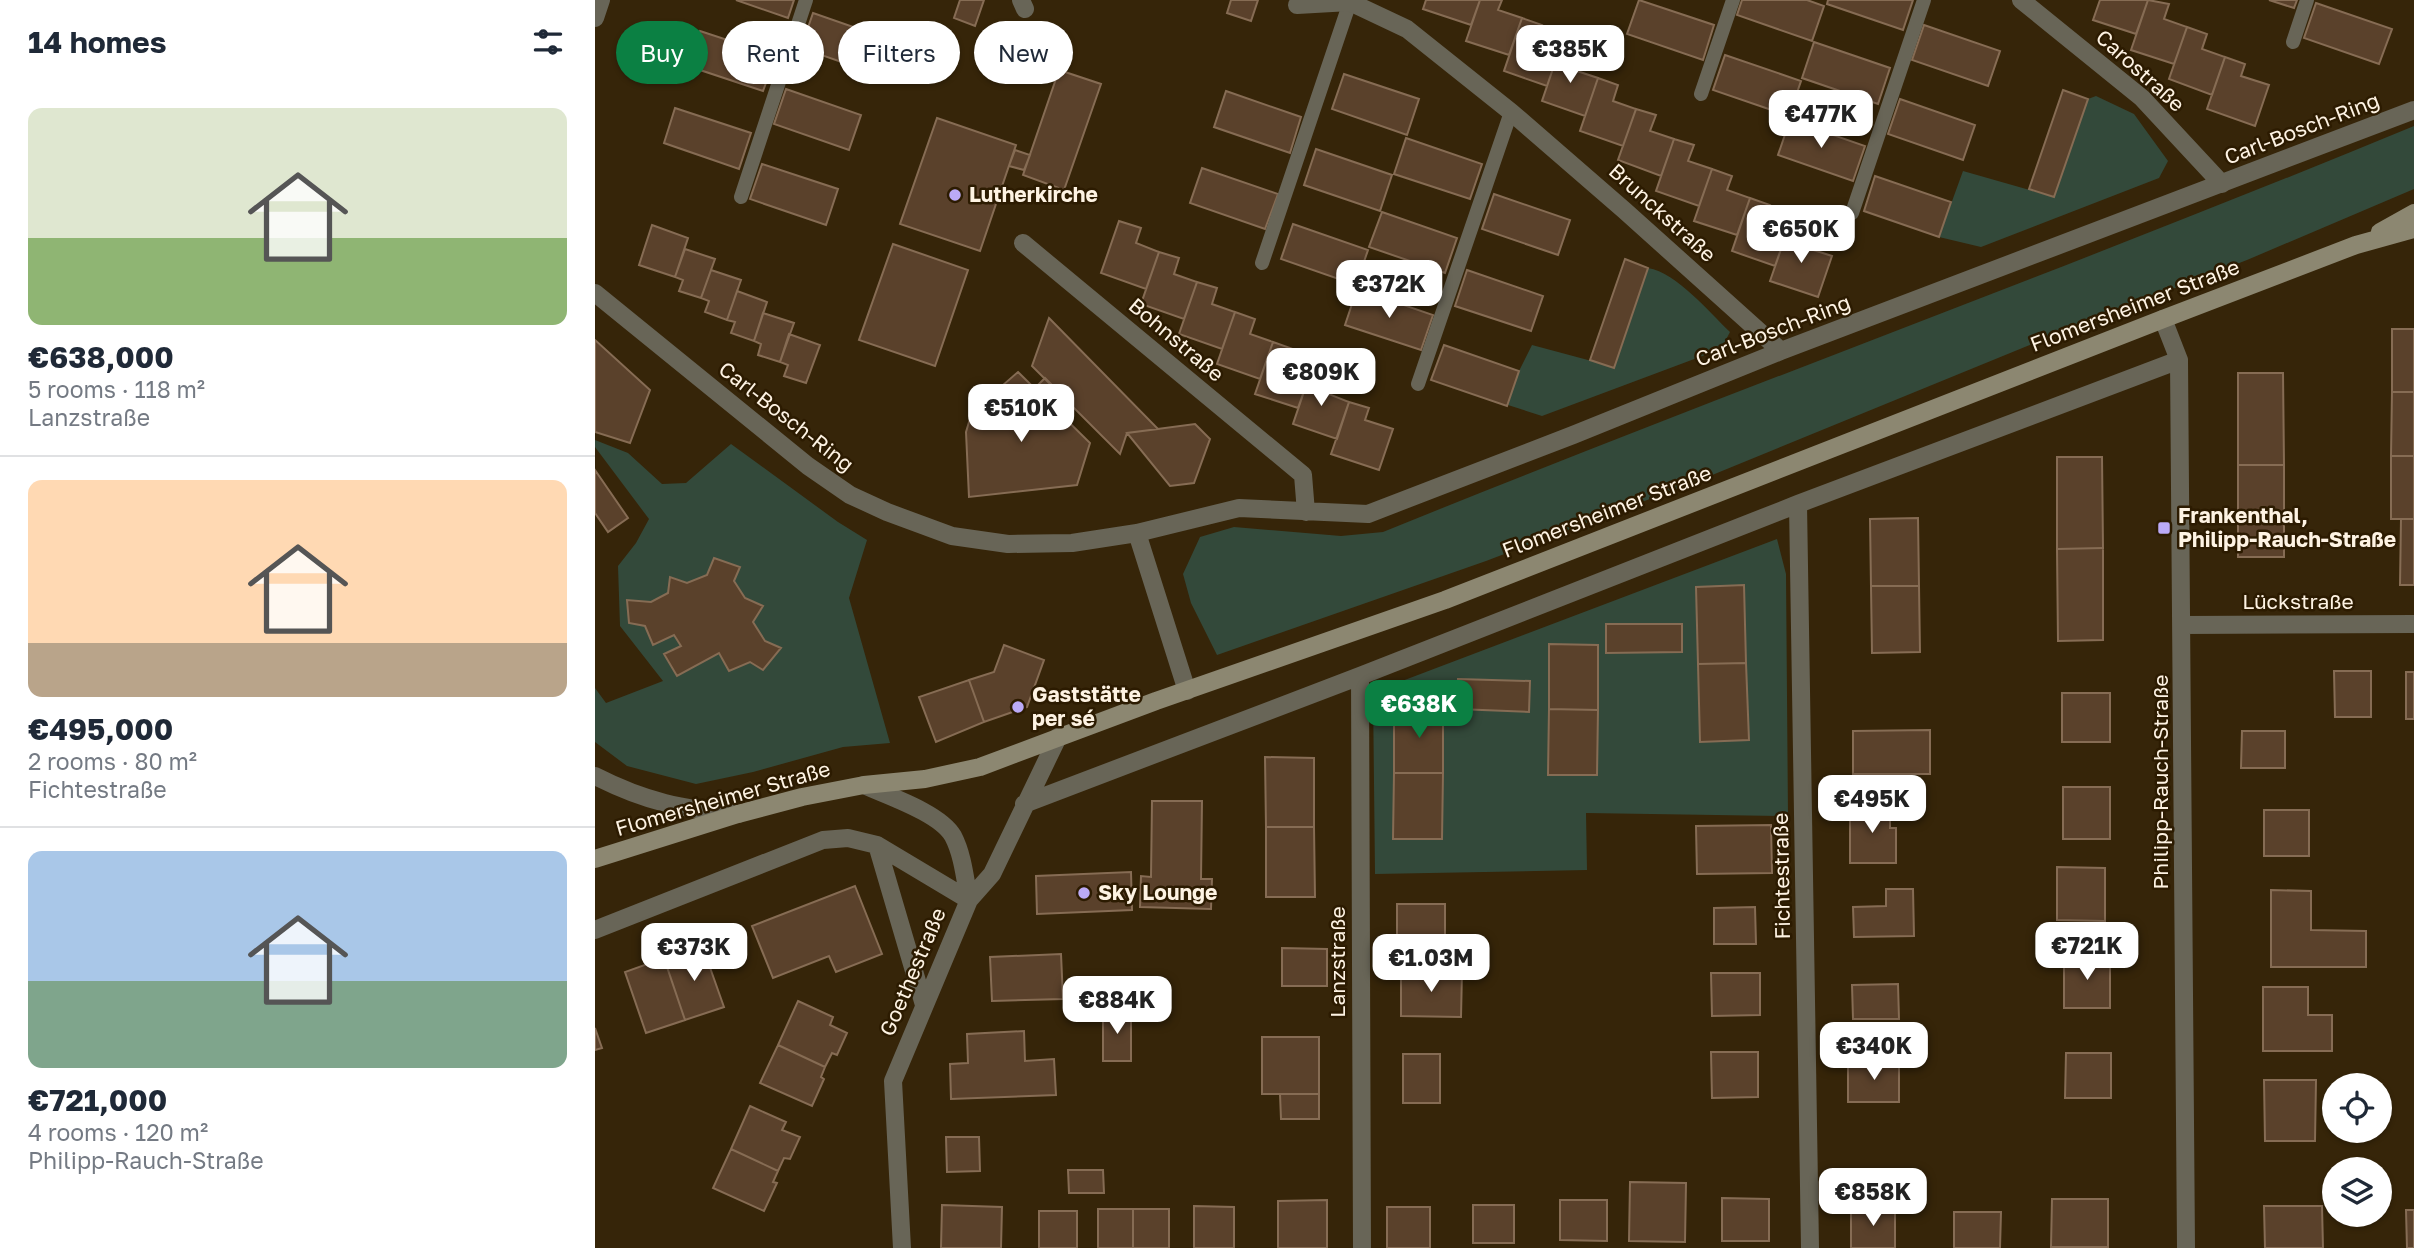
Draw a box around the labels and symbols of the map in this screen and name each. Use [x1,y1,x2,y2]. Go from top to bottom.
street label: Carostraße [2091,24,2190,117]
pin: €385K [1521,25,1619,85]
street label: Carl-Bosch-Ring [2220,87,2383,170]
pin: €477K [1772,90,1870,150]
street label: Brunckstraße [1604,157,1722,267]
place label: Lutherkirche [969,181,1098,207]
marker: Lutherkirche [947,187,963,203]
pin: €650K [1752,205,1850,265]
street label: Flomersheimer Straße [2026,253,2243,357]
pin: €372K [1340,260,1438,320]
street label: Carl-Bosch-Ring [1691,289,1854,372]
street label: Bohnstraße [1124,292,1230,387]
pin: €809K [1272,348,1370,408]
street label: Carl-Bosch-Ring [714,355,859,477]
pin: €510K [972,384,1070,444]
street label: Flomersheimer Straße [1498,459,1715,563]
place label: Frankenthal, Philipp-Rauch-Straße [2178,502,2396,552]
marker: Frankenthal, Philipp-Rauch-Straße [2156,520,2172,536]
street label: Lückstraße [2242,588,2354,614]
street label: Philipp-Rauch-Straße [2147,674,2173,890]
pin: €638K [1370,680,1468,740]
place label: Gaststätte per sé [1032,681,1141,731]
marker: Gaststätte per sé [1010,699,1026,715]
street label: Flomersheimer Straße [612,755,833,841]
pin: €495K [1823,776,1921,835]
street label: Fichtestraße [1767,813,1795,940]
place label: Sky Lounge [1098,879,1217,905]
marker: Sky Lounge [1076,885,1092,901]
street label: Goethestraße [873,904,951,1040]
street label: Lanzstraße [1324,906,1350,1018]
pin: €721K [2038,922,2136,982]
pin: €373K [645,923,743,983]
pin: €1.03M [1374,934,1488,994]
pin: €884K [1068,976,1166,1036]
pin: €340K [1825,1023,1923,1082]
pin: €858K [1824,1168,1922,1228]

